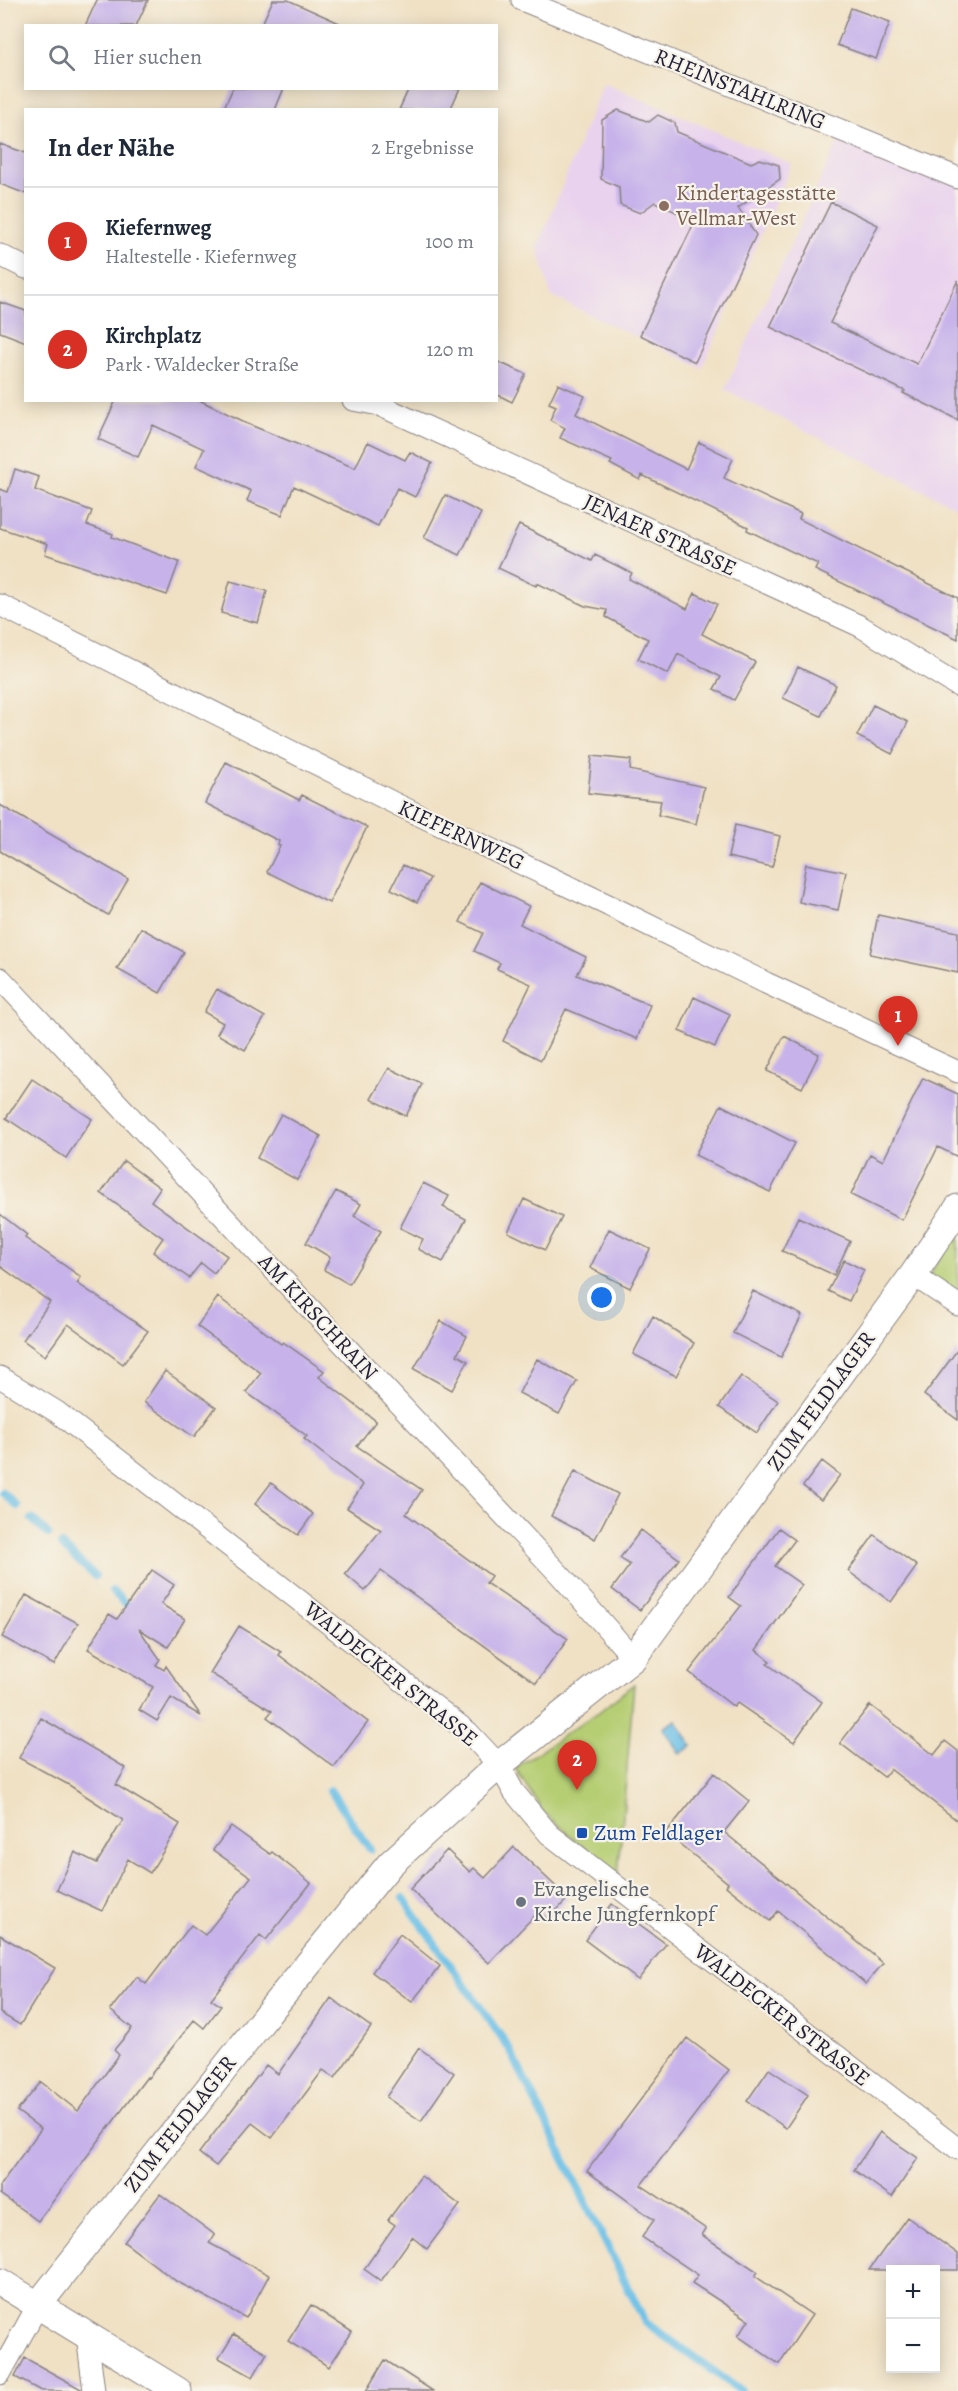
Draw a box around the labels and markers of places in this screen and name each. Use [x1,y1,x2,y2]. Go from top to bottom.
place label: Kindertagesstätte Vellmar-West [675,178,836,233]
marker: Kindertagesstätte Vellmar-West [657,199,671,213]
pin: 1 [878,996,918,1046]
pin: 2 [558,1740,596,1790]
place label: Zum Feldlager [594,1818,723,1848]
marker: Zum Feldlager [575,1826,589,1840]
place label: Evangelische Kirche Jungfernkopf [533,1874,718,1929]
marker: Evangelische Kirche Jungfernkopf [514,1895,528,1909]

